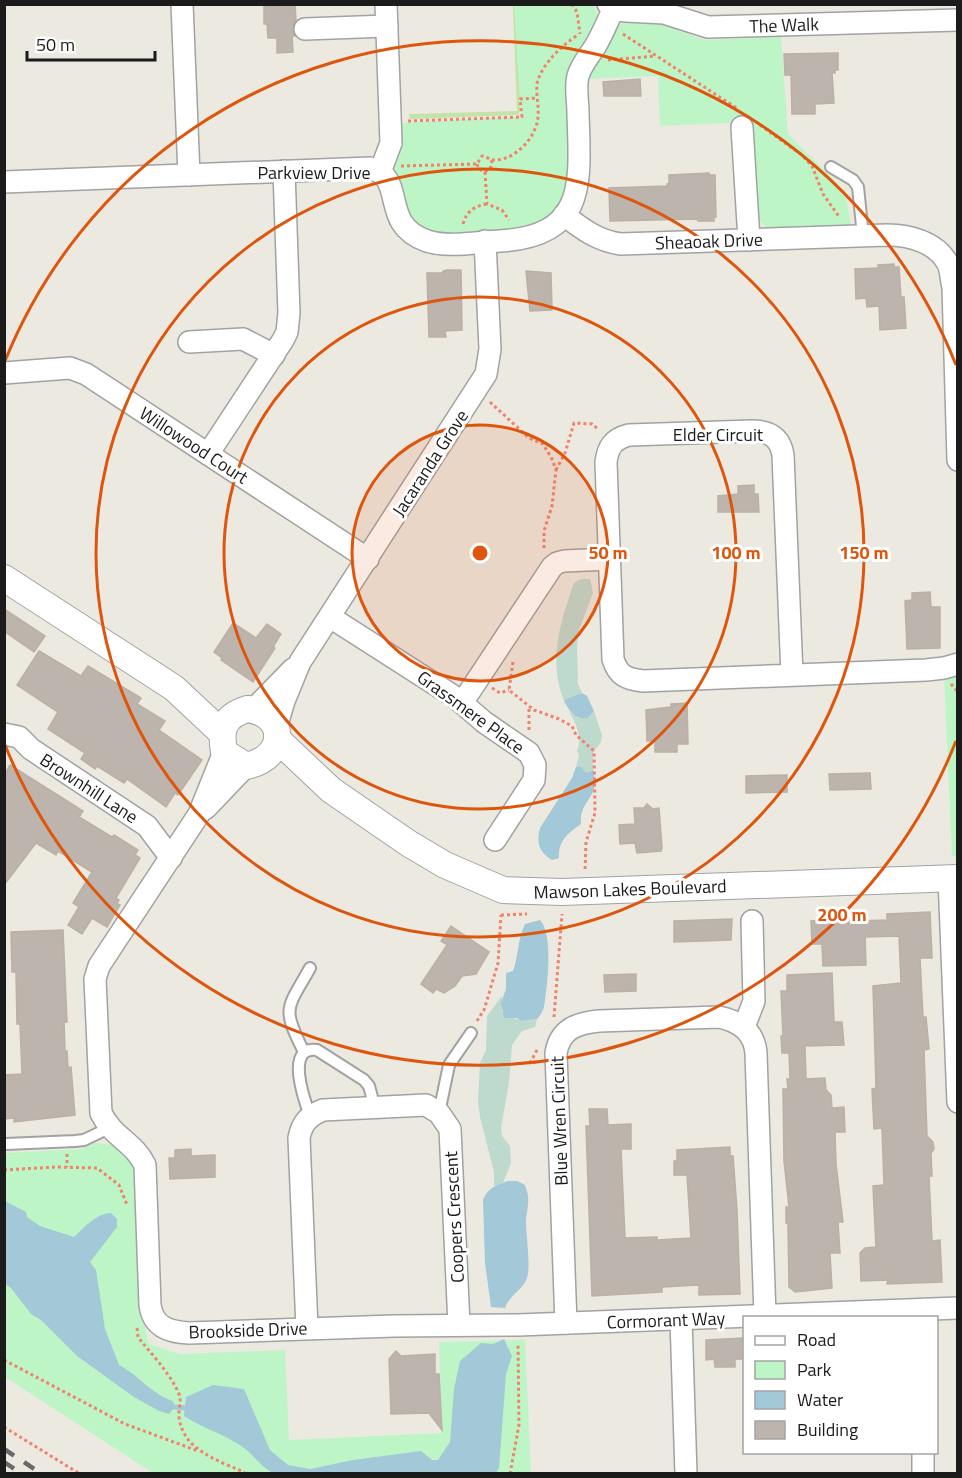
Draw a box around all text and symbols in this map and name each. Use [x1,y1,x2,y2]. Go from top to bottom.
street label: The Walk [749,10,820,40]
scale bar [27,24,154,62]
text: 50 m [36,31,75,58]
street label: Parkview Drive [257,159,371,186]
street label: Sheaoak Drive [655,226,763,256]
street label: Willowood Court [134,400,254,491]
street label: Jacaranda Grove [385,404,475,522]
street label: Elder Circuit [673,421,764,448]
text: 50 m [588,539,628,566]
text: 100 m [711,539,761,566]
text: 150 m [839,539,889,566]
centre of rings [470,543,490,563]
street label: Grassmere Place [412,664,530,760]
street label: Brownhill Lane [35,746,143,830]
street label: Mawson Lakes Boulevard [533,872,727,906]
text: 200 m [817,901,867,928]
street label: Blue Wren Circuit [543,1055,575,1186]
street label: Coopers Crescent [437,1150,471,1283]
street label: Cormorant Way [606,1304,726,1336]
street label: Brookside Drive [188,1314,308,1346]
legend [743,1316,938,1454]
text: Road [797,1326,836,1353]
text: Park [797,1356,832,1383]
text: Water [797,1386,843,1413]
text: Building [797,1416,858,1443]

